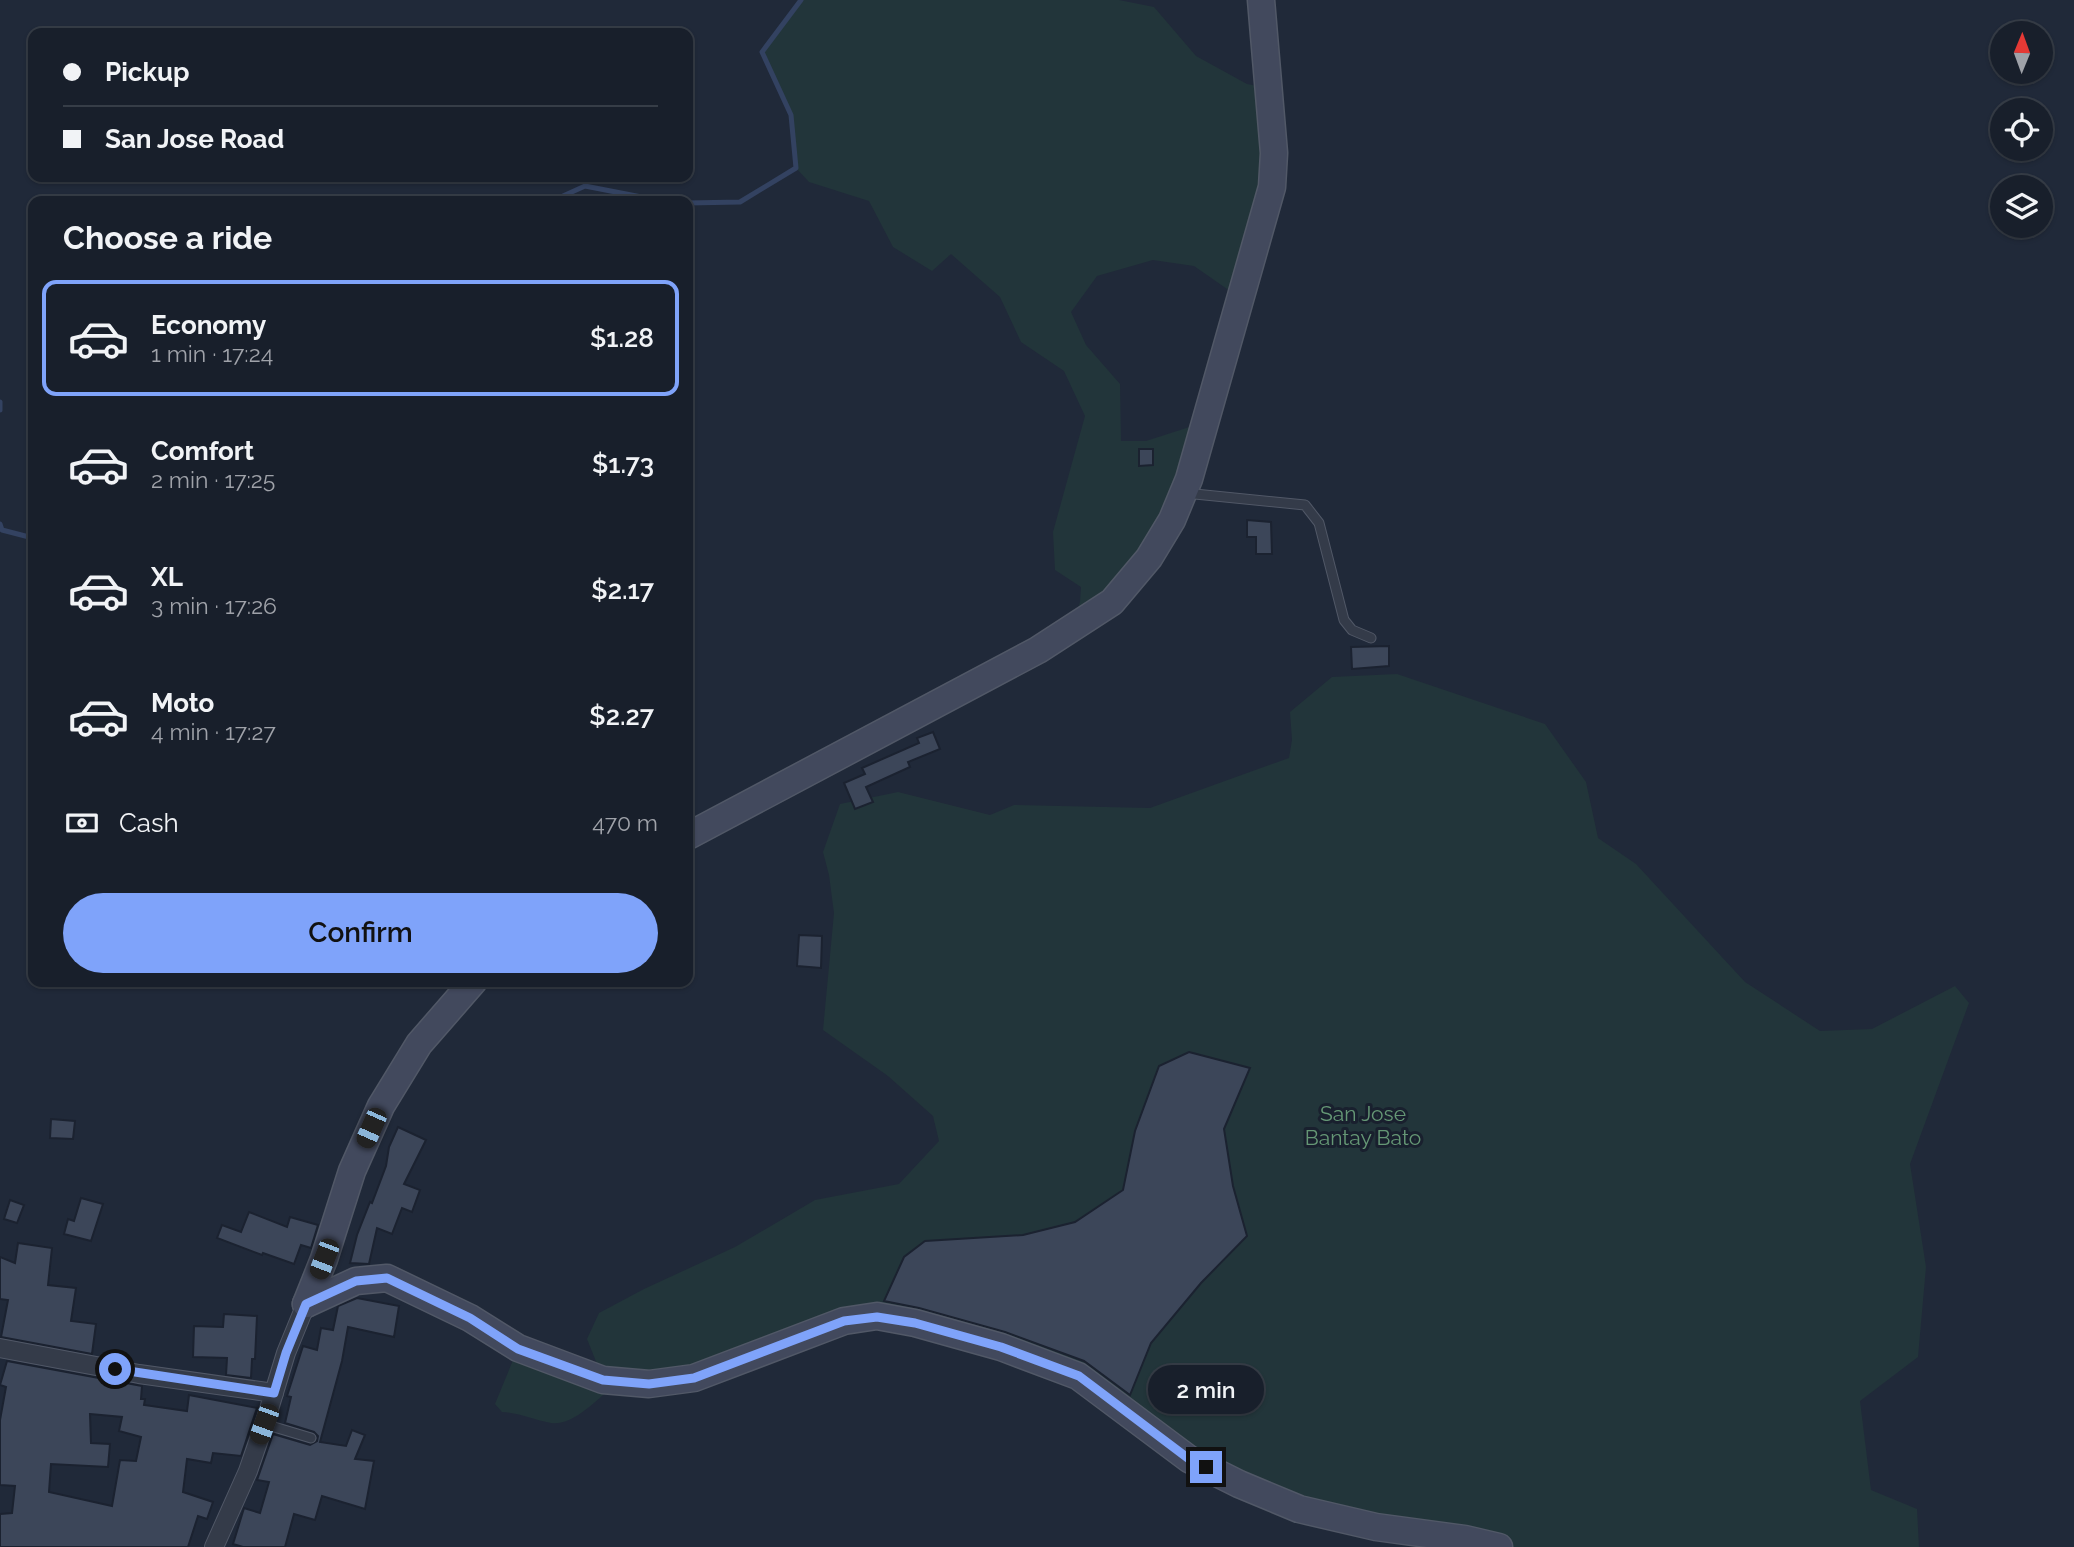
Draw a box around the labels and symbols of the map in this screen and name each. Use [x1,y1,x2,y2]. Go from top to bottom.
north arrow [1990,21,2053,84]
park label: San Jose Bantay Bato [1305,1101,1421,1150]
car [353,1105,390,1151]
car [307,1236,342,1282]
route start [99,1353,131,1385]
callout: 2 min [1148,1366,1264,1414]
car [247,1401,282,1447]
route end [1190,1451,1222,1483]

